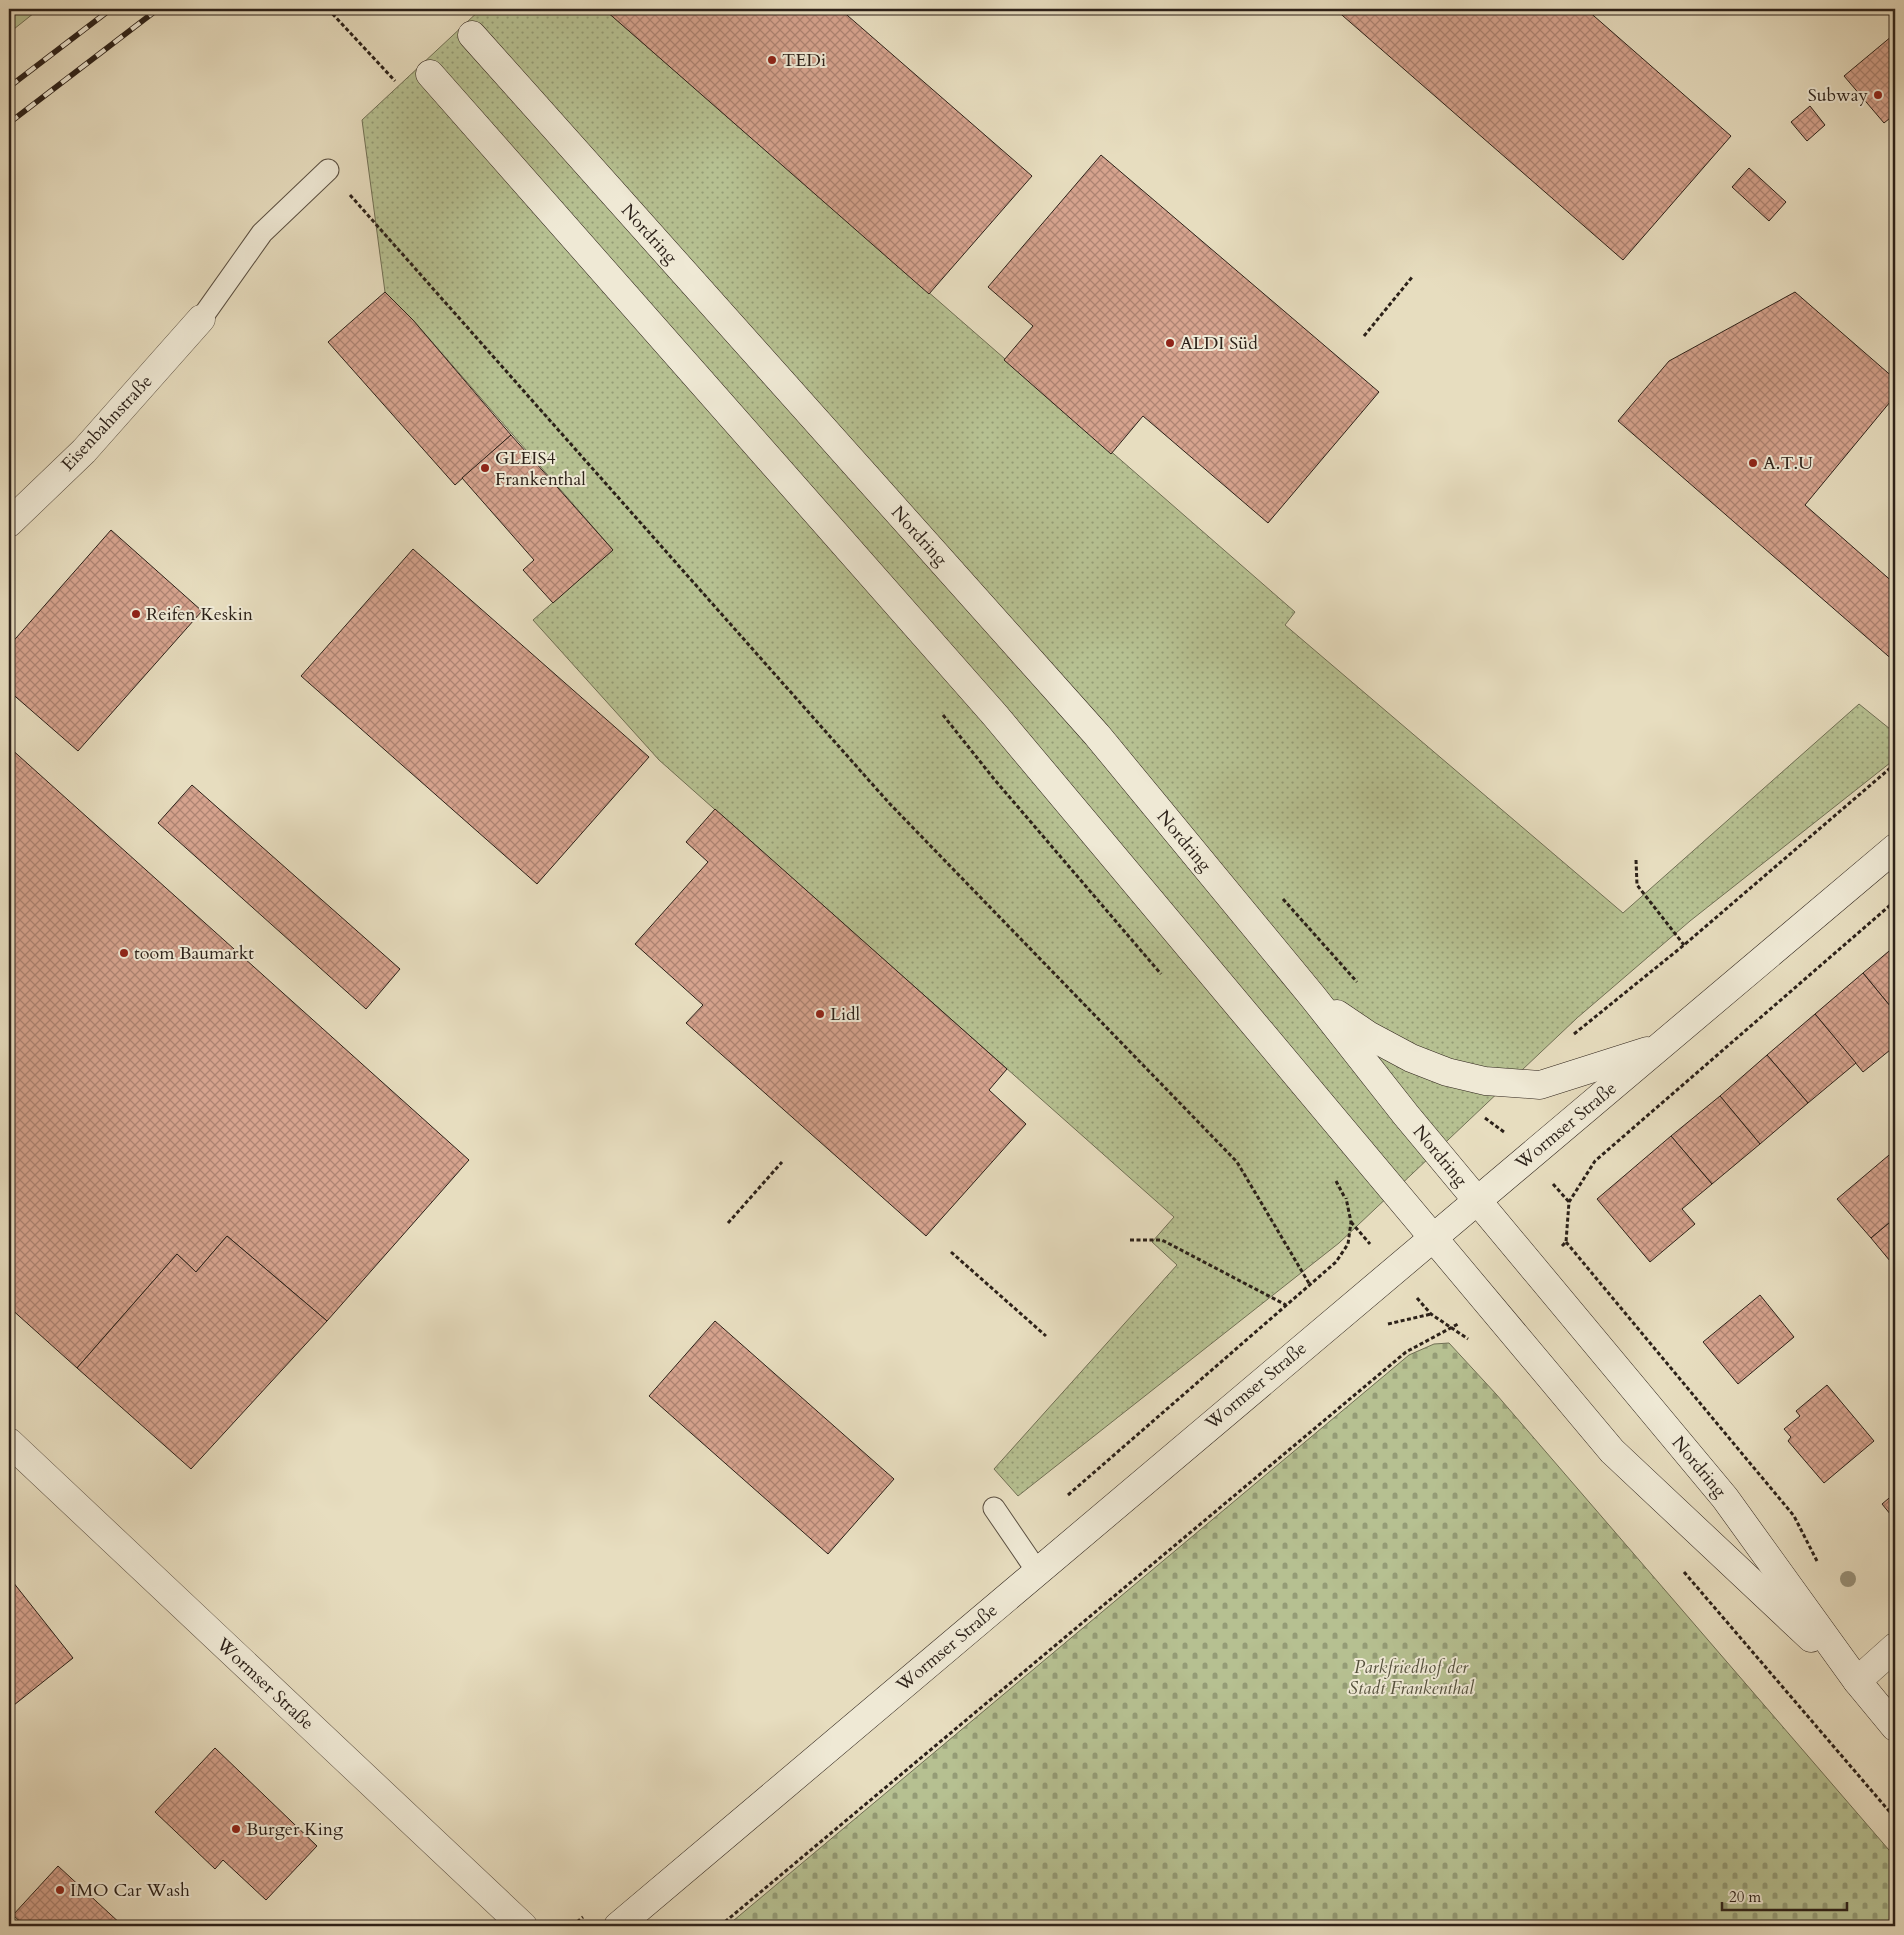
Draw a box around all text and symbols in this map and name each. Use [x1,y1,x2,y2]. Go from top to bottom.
place label: TEDi [782,48,826,73]
marker: TEDi [766,54,778,66]
place label: Subway [1808,83,1868,108]
marker: Subway [1872,89,1884,101]
street label: Nordring [615,198,683,270]
place label: ALDI Süd [1180,331,1258,356]
marker: ALDI Süd [1164,337,1176,349]
street label: Eisenbahnstraße [56,369,158,477]
place label: GLEIS4 Frankenthal [495,446,586,492]
place label: A.T.U [1763,451,1813,476]
marker: A.T.U [1747,457,1759,469]
marker: GLEIS4 Frankenthal [479,462,491,474]
street label: Nordring [885,500,953,572]
place label: Reifen Keskin [146,602,254,627]
marker: Reifen Keskin [130,608,142,620]
street label: Nordring [1151,805,1218,878]
place label: toom Baumarkt [134,941,254,966]
marker: toom Baumarkt [118,947,130,959]
place label: Lidl [830,1002,861,1027]
marker: Lidl [814,1008,826,1020]
street label: Wormser Straße [1509,1076,1622,1176]
street label: Nordring [1407,1120,1474,1193]
street label: Wormser Straße [1199,1336,1312,1436]
street label: Nordring [1666,1431,1733,1504]
street label: Wormser Straße [890,1598,1003,1698]
street label: Wormser Straße [210,1632,319,1736]
park label: Parkfriedhof der Stadt Frankenthal [1348,1655,1475,1701]
place label: Burger King [246,1817,344,1842]
marker: Burger King [230,1823,242,1835]
place label: IMO Car Wash [70,1878,190,1903]
scale bar [1722,1880,1846,1912]
marker: IMO Car Wash [54,1884,66,1896]
text: 20 m [1729,1887,1761,1907]

